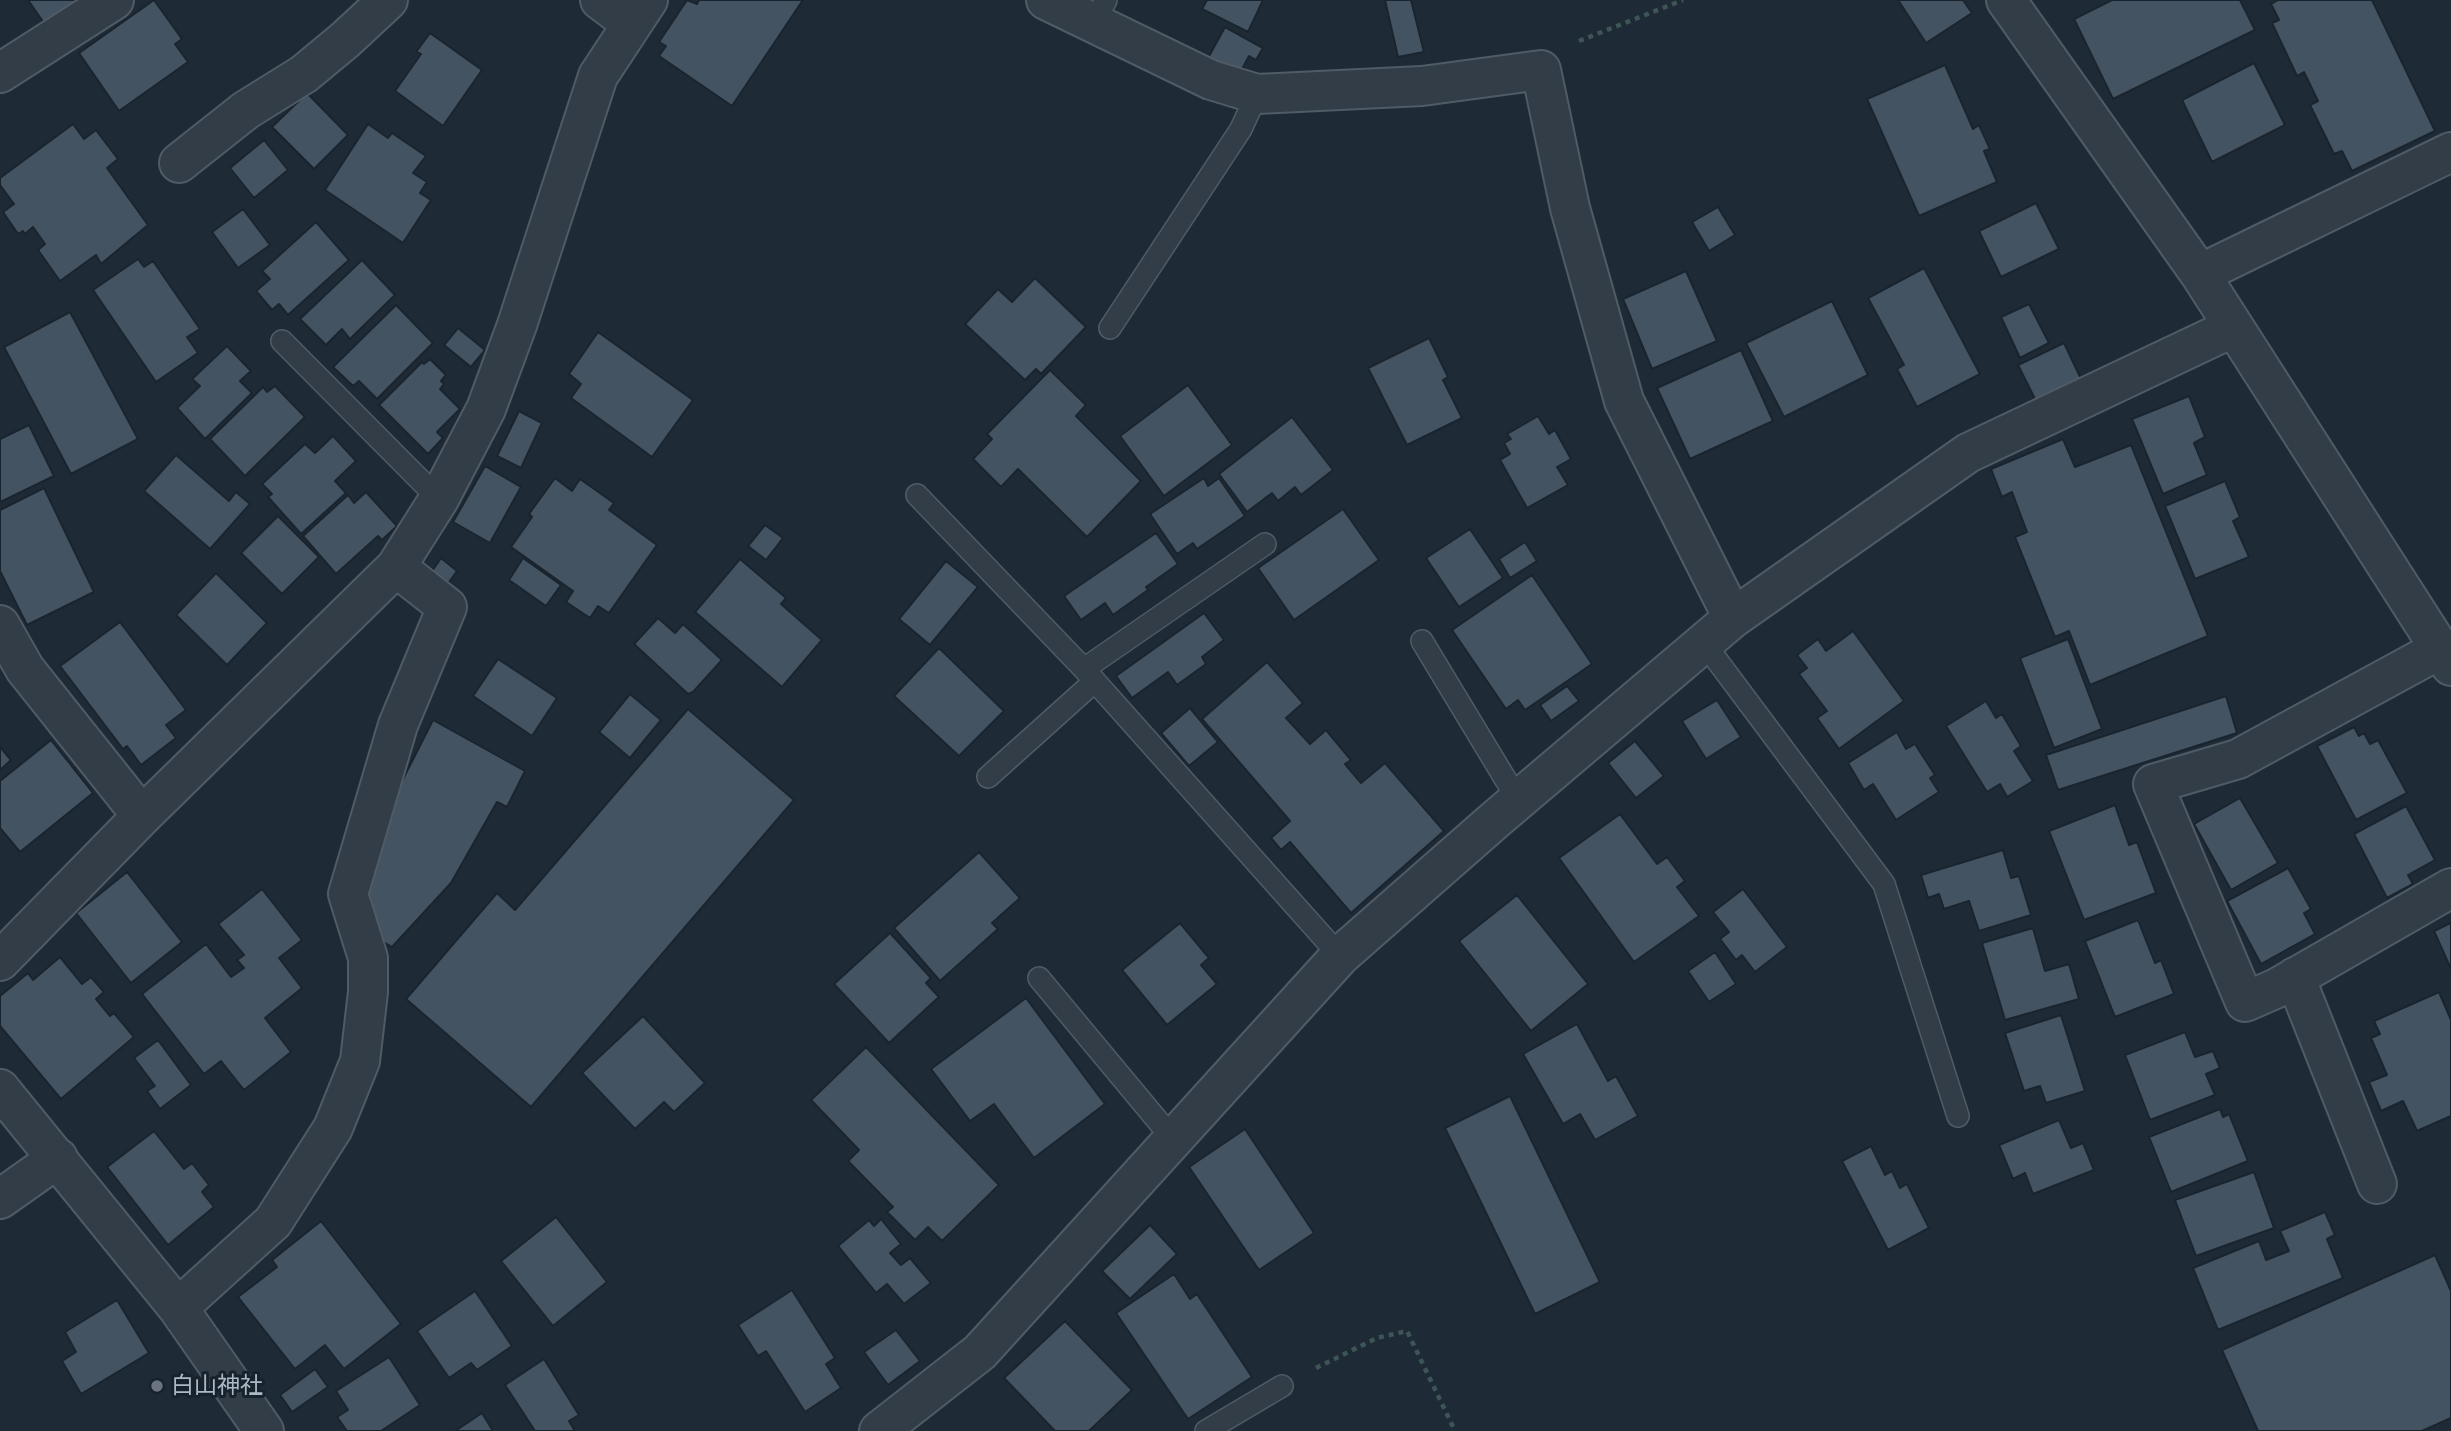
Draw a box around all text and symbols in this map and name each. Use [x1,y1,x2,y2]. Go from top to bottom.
place label: 白山神社 [171,1372,263,1400]
marker: 白山神社 [149,1378,165,1394]

